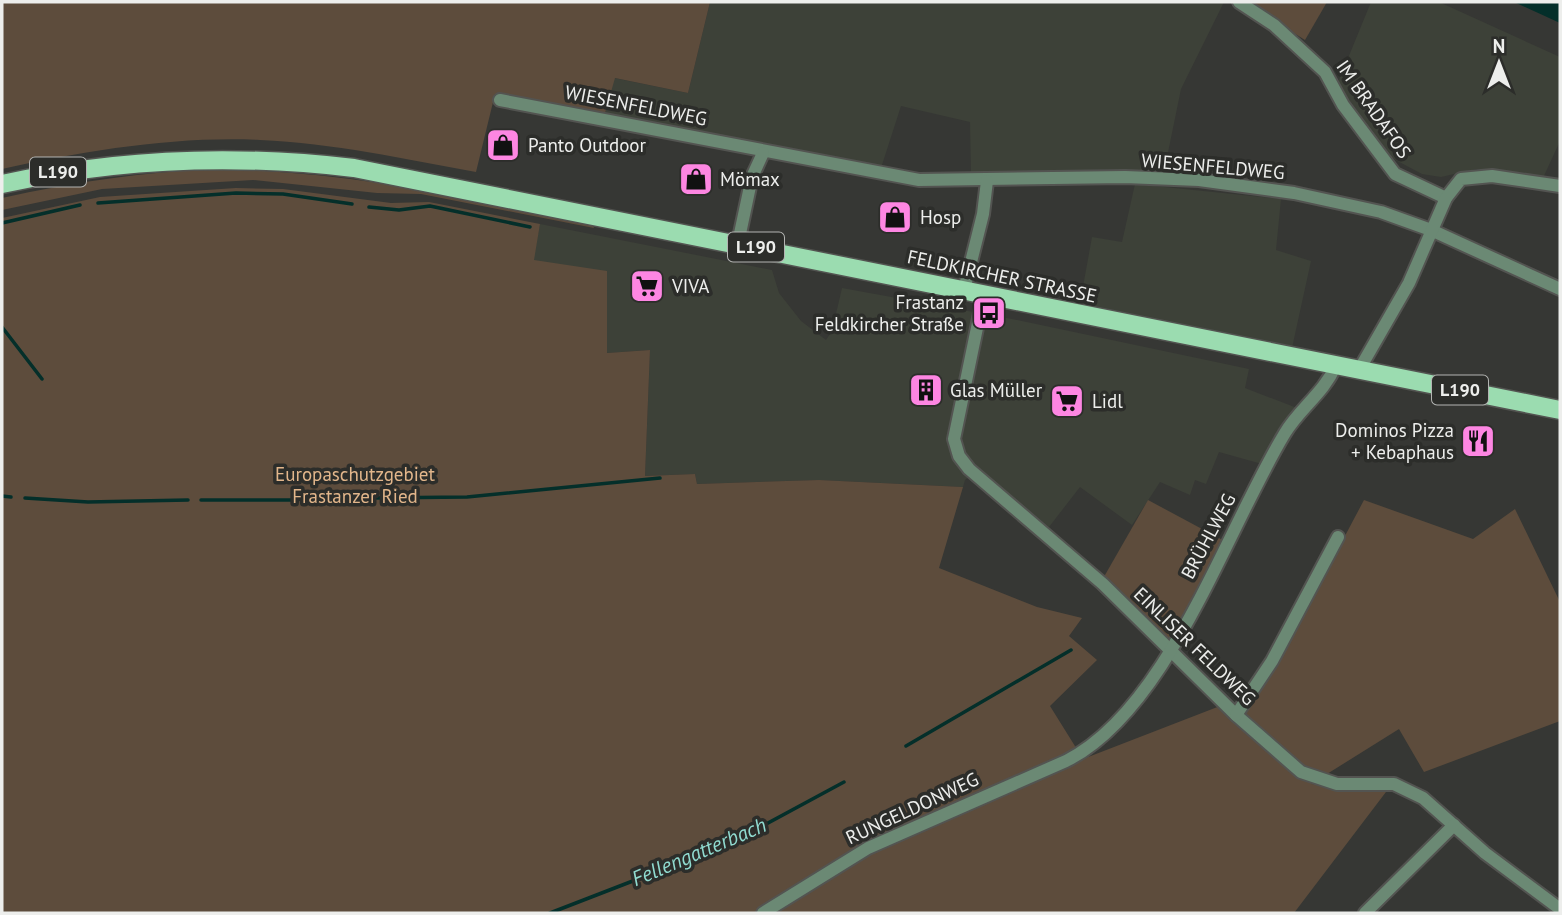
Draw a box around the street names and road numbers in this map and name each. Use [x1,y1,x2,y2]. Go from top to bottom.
street label: IM BRADAFOS [1331,55,1417,163]
street label: WIESENFELDWEG [563,79,709,131]
street label: WIESENFELDWEG [1140,148,1286,184]
road number: L190 [30,158,86,187]
road number: L190 [728,232,784,262]
street label: FELDKIRCHER STRASSE [905,244,1099,308]
road number: L190 [1432,376,1488,404]
street label: BRÜHLWEG [1175,489,1241,583]
street label: EINLISER FELDWEG [1129,582,1261,710]
street label: RUNGELDONWEG [842,767,982,849]

